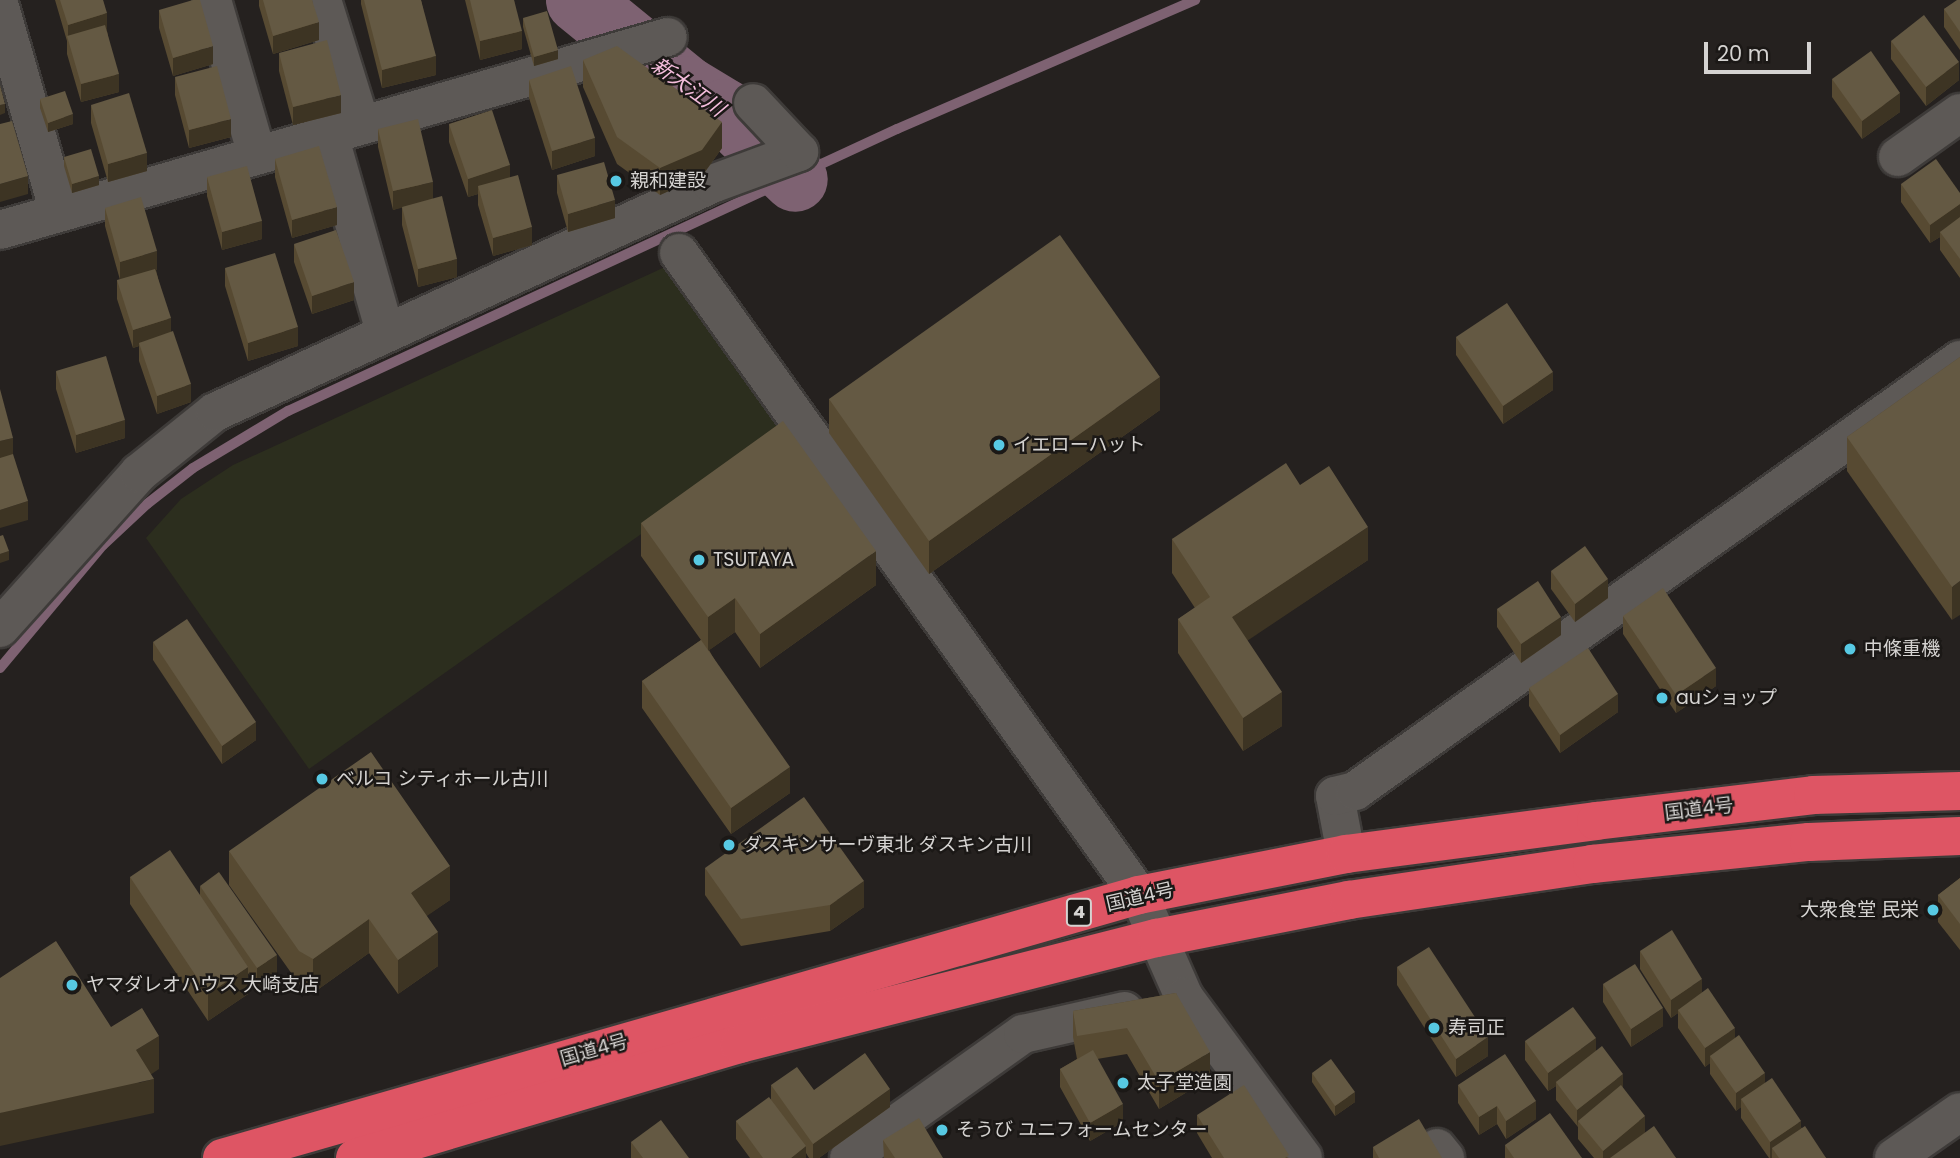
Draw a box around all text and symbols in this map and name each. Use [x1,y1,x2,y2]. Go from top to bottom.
scale bar [1708,28,1815,72]
text: 20 m [1717,39,1770,68]
water label: 新大江川 [647,52,729,122]
place label: 親和建設 [630,170,706,192]
marker: 親和建設 [608,173,624,189]
place label: イエローハット [1013,434,1146,456]
marker: イエローハット [991,437,1007,453]
place label: TSUTAYA [713,549,794,571]
marker: TSUTAYA [691,552,707,568]
place label: 中條重機 [1864,638,1940,660]
marker: 中條重機 [1842,641,1858,657]
place label: auショップ [1676,687,1777,709]
marker: auショップ [1654,690,1670,706]
place label: ベルコ シティホール古川 [336,768,550,790]
marker: ベルコ シティホール古川 [314,771,330,787]
street label: 国道4号 [1663,793,1735,825]
place label: ダスキンサーヴ東北 ダスキン古川 [743,834,1033,856]
marker: ダスキンサーヴ東北 ダスキン古川 [721,837,737,853]
street label: 国道4号 [1104,878,1176,916]
road number: 4 [1065,897,1093,926]
place label: 大衆食堂 民栄 [1800,899,1919,921]
marker: 大衆食堂 民栄 [1925,902,1941,918]
place label: ヤマダレオハウス 大崎支店 [86,974,319,996]
marker: ヤマダレオハウス 大崎支店 [64,977,80,993]
place label: 寿司正 [1448,1017,1505,1039]
marker: 寿司正 [1426,1020,1442,1036]
street label: 国道4号 [558,1030,630,1070]
place label: 太子堂造園 [1137,1072,1232,1094]
marker: 太子堂造園 [1115,1075,1131,1091]
place label: そうび ユニフォームセンター [956,1119,1208,1141]
marker: そうび ユニフォームセンター [934,1122,950,1138]

